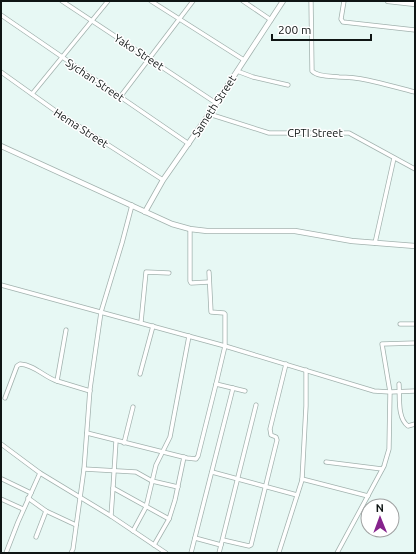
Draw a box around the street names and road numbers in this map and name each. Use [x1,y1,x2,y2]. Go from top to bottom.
street label: Yako Street [112,32,167,73]
street label: Sychan Street [64,56,127,104]
street label: Sameth Street [190,72,239,139]
street label: Hema Street [52,106,111,150]
street label: CPTI Street [287,127,343,139]

